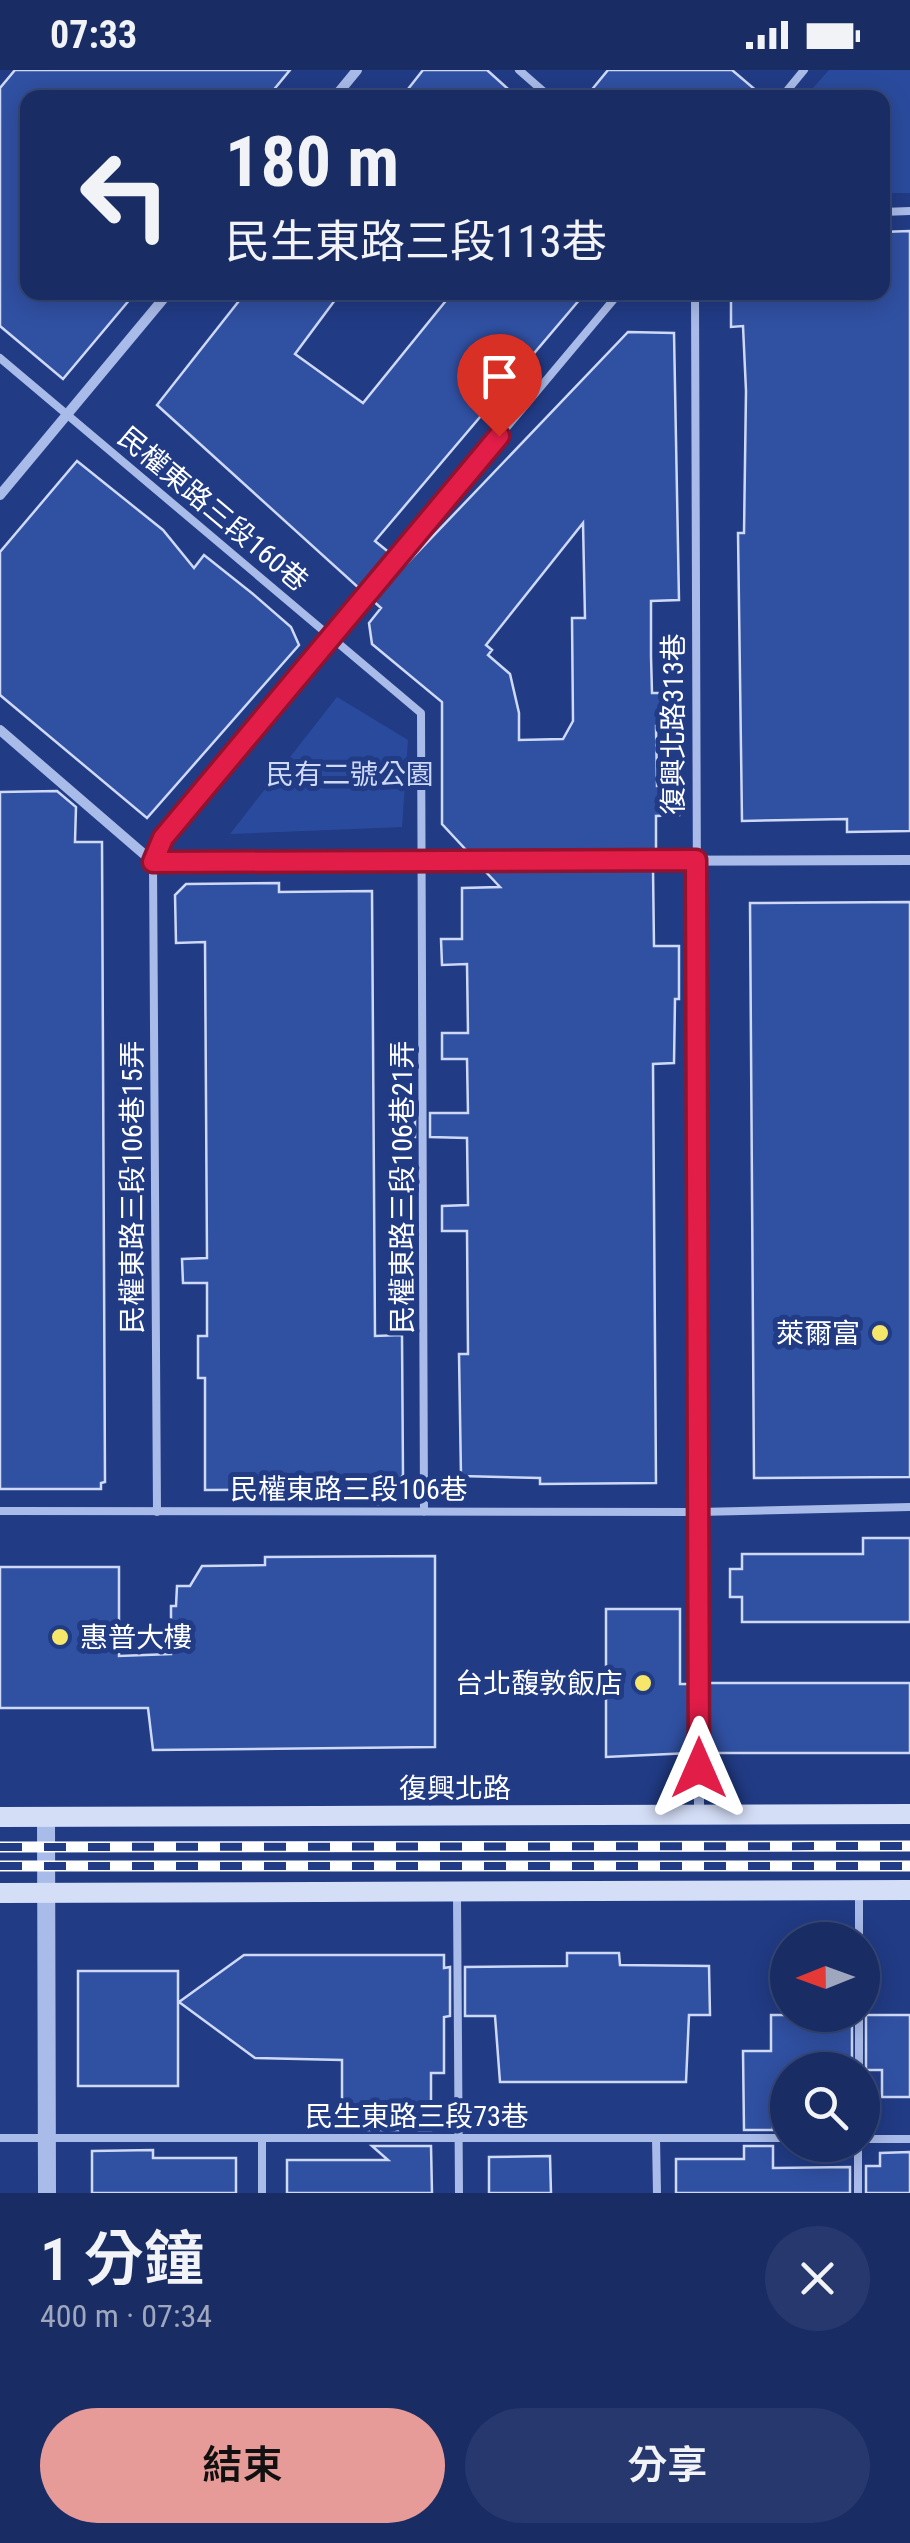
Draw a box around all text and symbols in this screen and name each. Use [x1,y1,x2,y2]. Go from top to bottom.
text: 07:33 [50,13,137,57]
text: 180 m [225,121,399,203]
icon: left [60,130,190,260]
text: 民生東路三段113巷 [225,215,607,268]
pin [457,334,542,437]
icon: arrive [472,349,527,404]
street label: 民權東路三段160巷 [111,420,315,598]
street label: 復興北路313巷 [657,633,690,815]
park label: 民有二號公園 [266,758,434,791]
street label: 民權東路三段106巷15弄 [116,1040,149,1334]
street label: 民權東路三段106巷21弄 [386,1040,419,1334]
place label: 萊爾富 [776,1317,860,1350]
marker: 萊爾富 [869,1322,891,1344]
street label: 民權東路三段106巷 [230,1473,468,1506]
place label: 惠普大樓 [80,1621,192,1654]
marker: 惠普大樓 [49,1626,71,1648]
place label: 台北馥敦飯店 [455,1667,623,1700]
marker: 台北馥敦飯店 [632,1672,654,1694]
position arrow [647,1716,751,1820]
street label: 復興北路 [399,1772,511,1805]
north arrow [770,1922,880,2032]
map controls [770,1922,880,2162]
button: search [770,2052,880,2162]
street label: 民生東路三段73巷 [305,2100,529,2133]
text: 1 分鐘 [40,2224,204,2295]
button: close [765,2226,870,2331]
text: 400 m · 07:34 [40,2297,212,2335]
button: 結束 [40,2408,445,2523]
button: 分享 [465,2408,870,2523]

